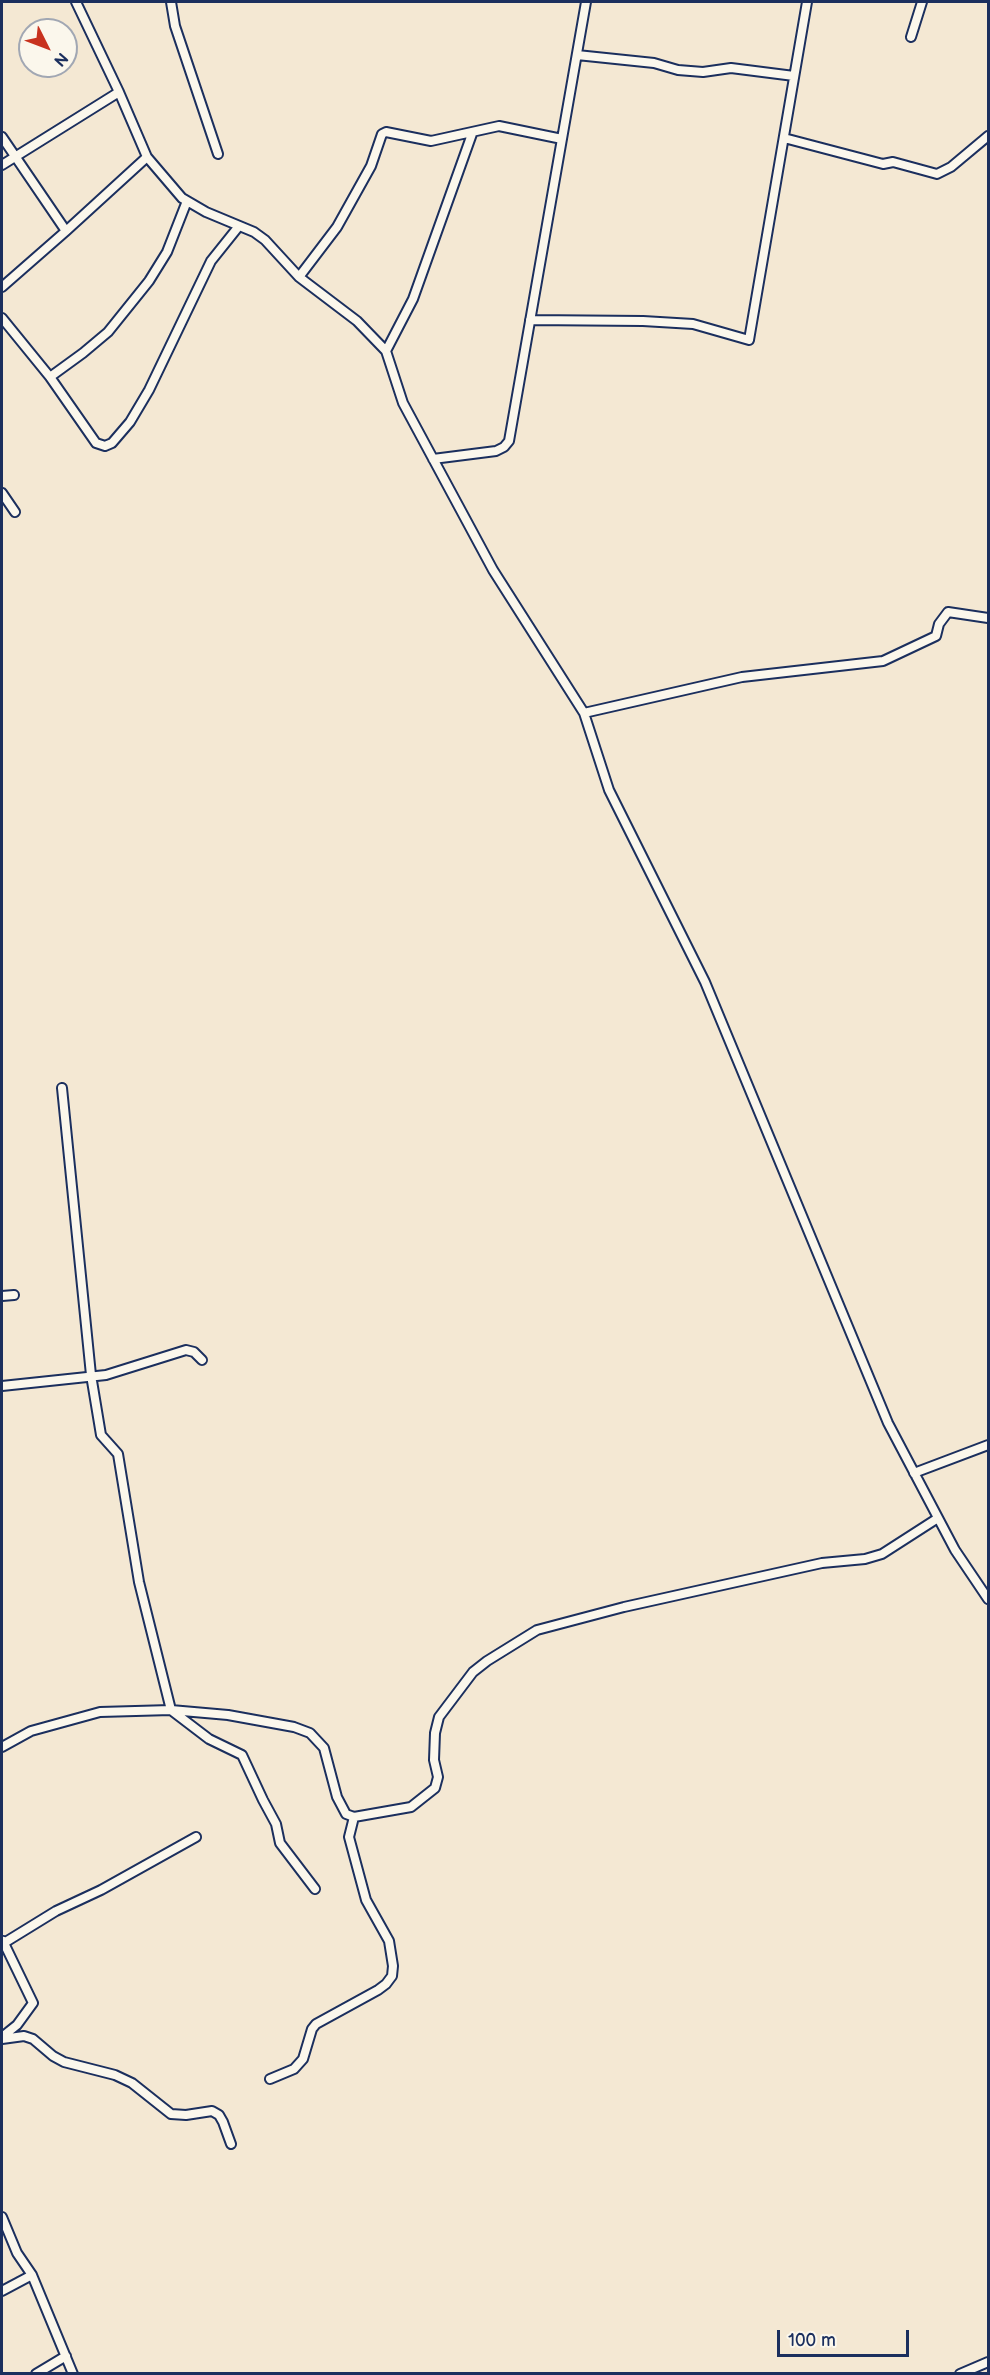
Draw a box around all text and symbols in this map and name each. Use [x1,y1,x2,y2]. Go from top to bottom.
north arrow [18,18,78,78]
text: N [49,48,71,70]
scale bar [780,2318,912,2356]
text: 100 m [788,2330,836,2351]

